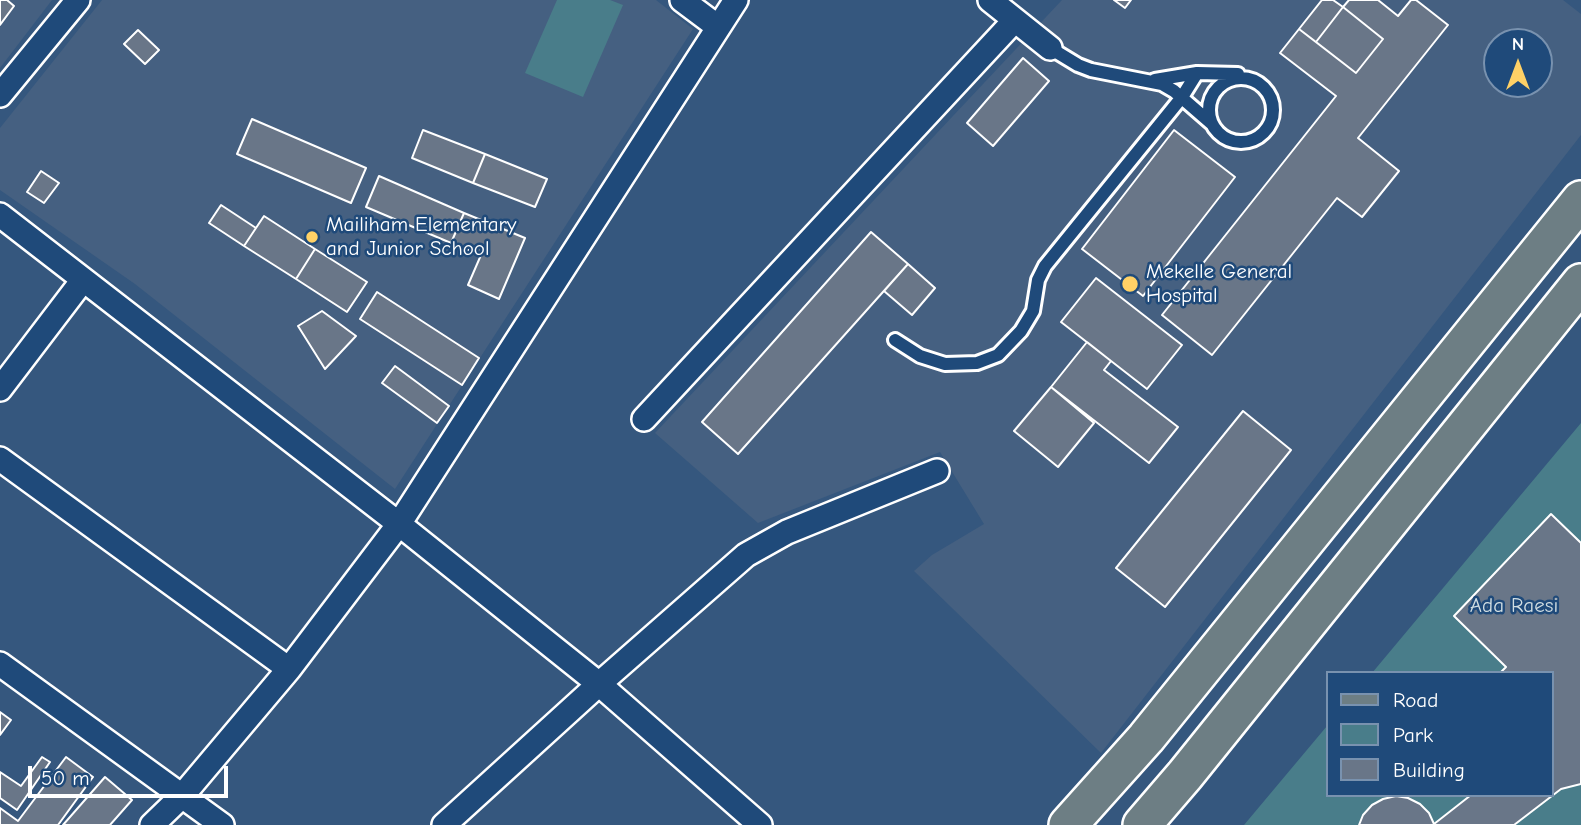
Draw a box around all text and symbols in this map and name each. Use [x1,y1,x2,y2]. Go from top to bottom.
north arrow [1483,28,1553,98]
text: N [1512,33,1524,55]
place label: Mailiham Elementary and Junior School [326,212,516,262]
marker: Mailiham Elementary and Junior School [304,229,320,245]
place label: Mekelle General Hospital [1146,259,1292,309]
marker: Mekelle General Hospital [1120,274,1140,294]
park label: Ada Raesi [1470,593,1558,619]
legend [1326,671,1553,797]
text: Road [1393,688,1438,712]
text: Park [1393,723,1433,747]
scale bar [32,752,231,796]
text: Building [1393,758,1465,782]
text: 50 m [41,766,90,790]

